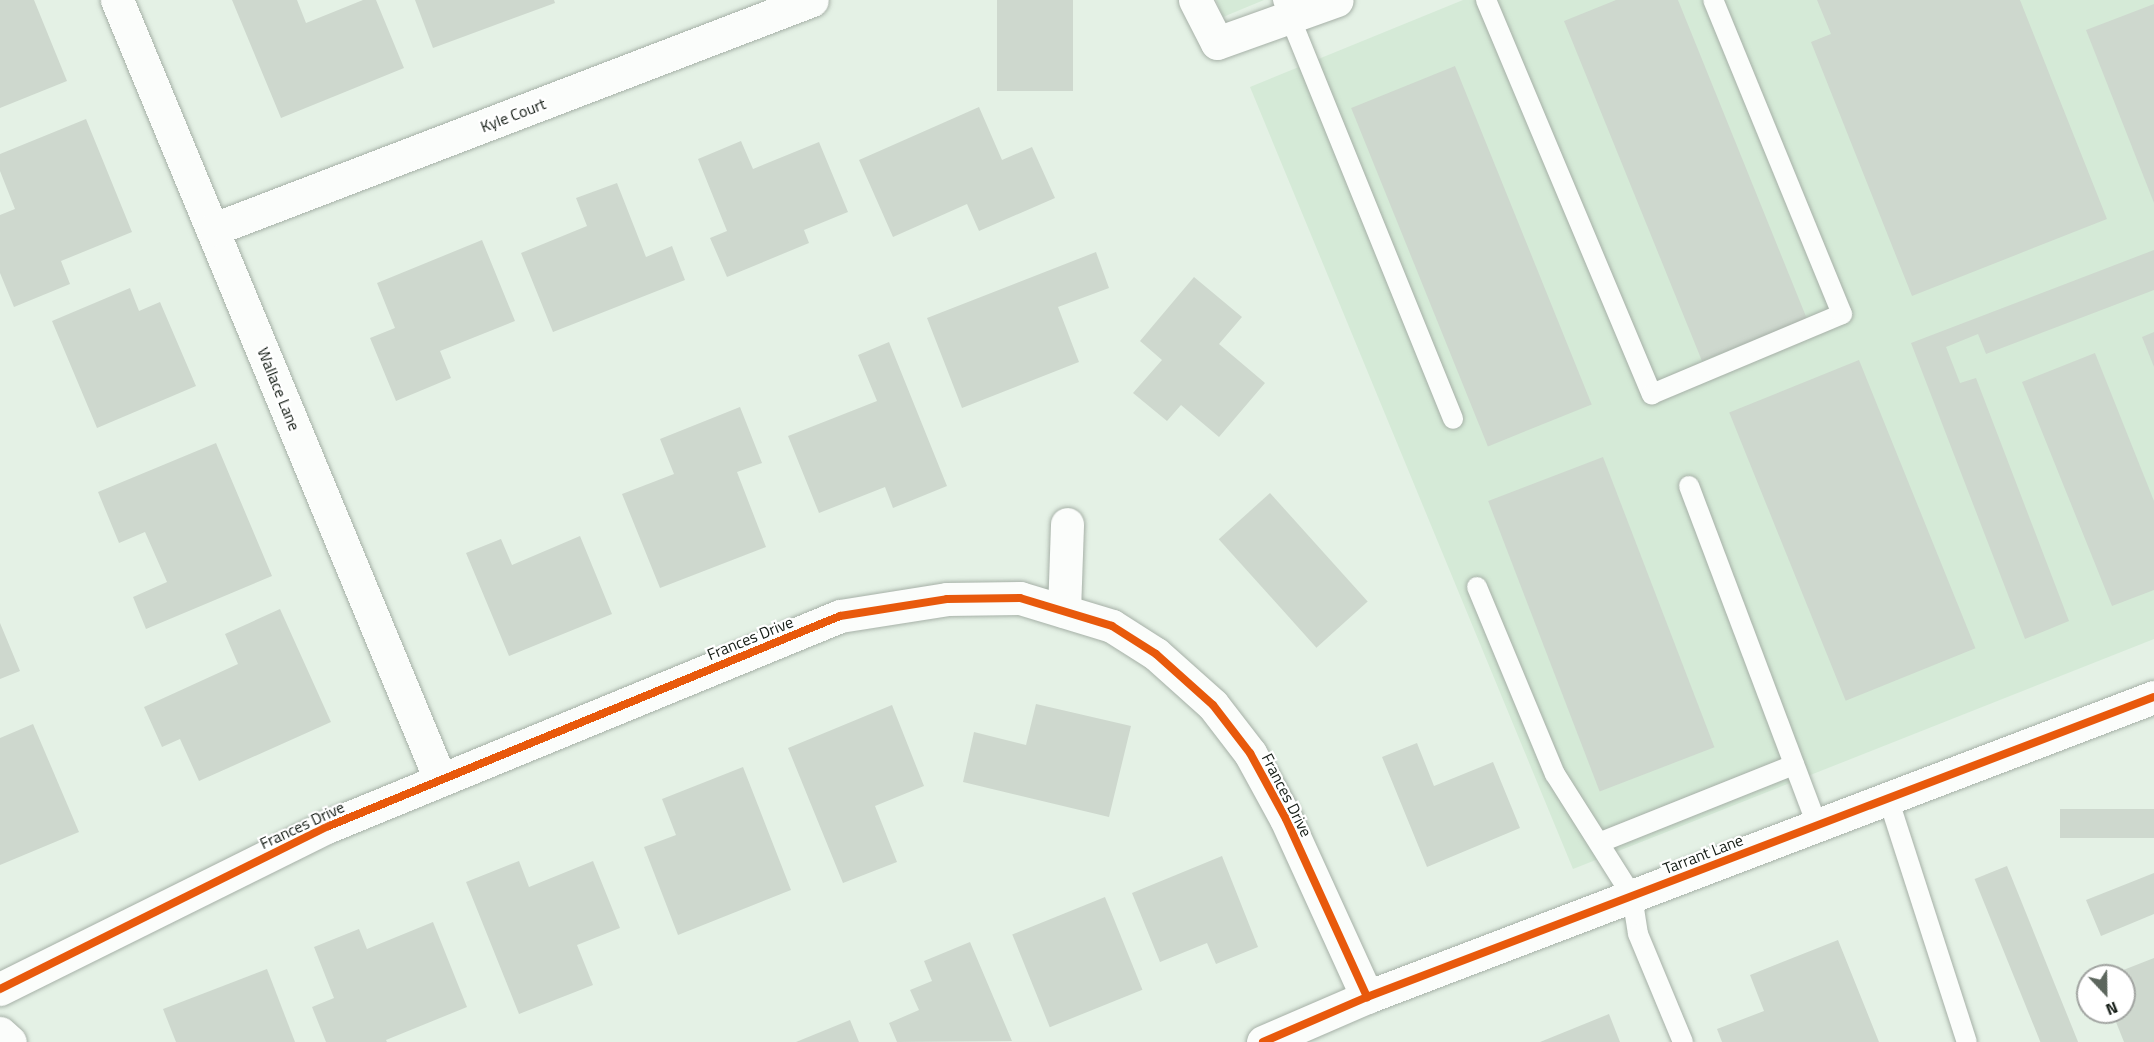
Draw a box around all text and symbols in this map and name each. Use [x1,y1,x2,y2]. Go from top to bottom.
street label: Kyle Court [478,94,548,136]
street label: Wallace Lane [254,345,304,433]
street label: Frances Drive [704,612,796,664]
street label: Frances Drive [1258,750,1316,840]
street label: Frances Drive [257,797,347,853]
street label: Tarrant Lane [1660,830,1746,878]
north arrow [2076,964,2136,1024]
text: N [2102,996,2122,1022]

